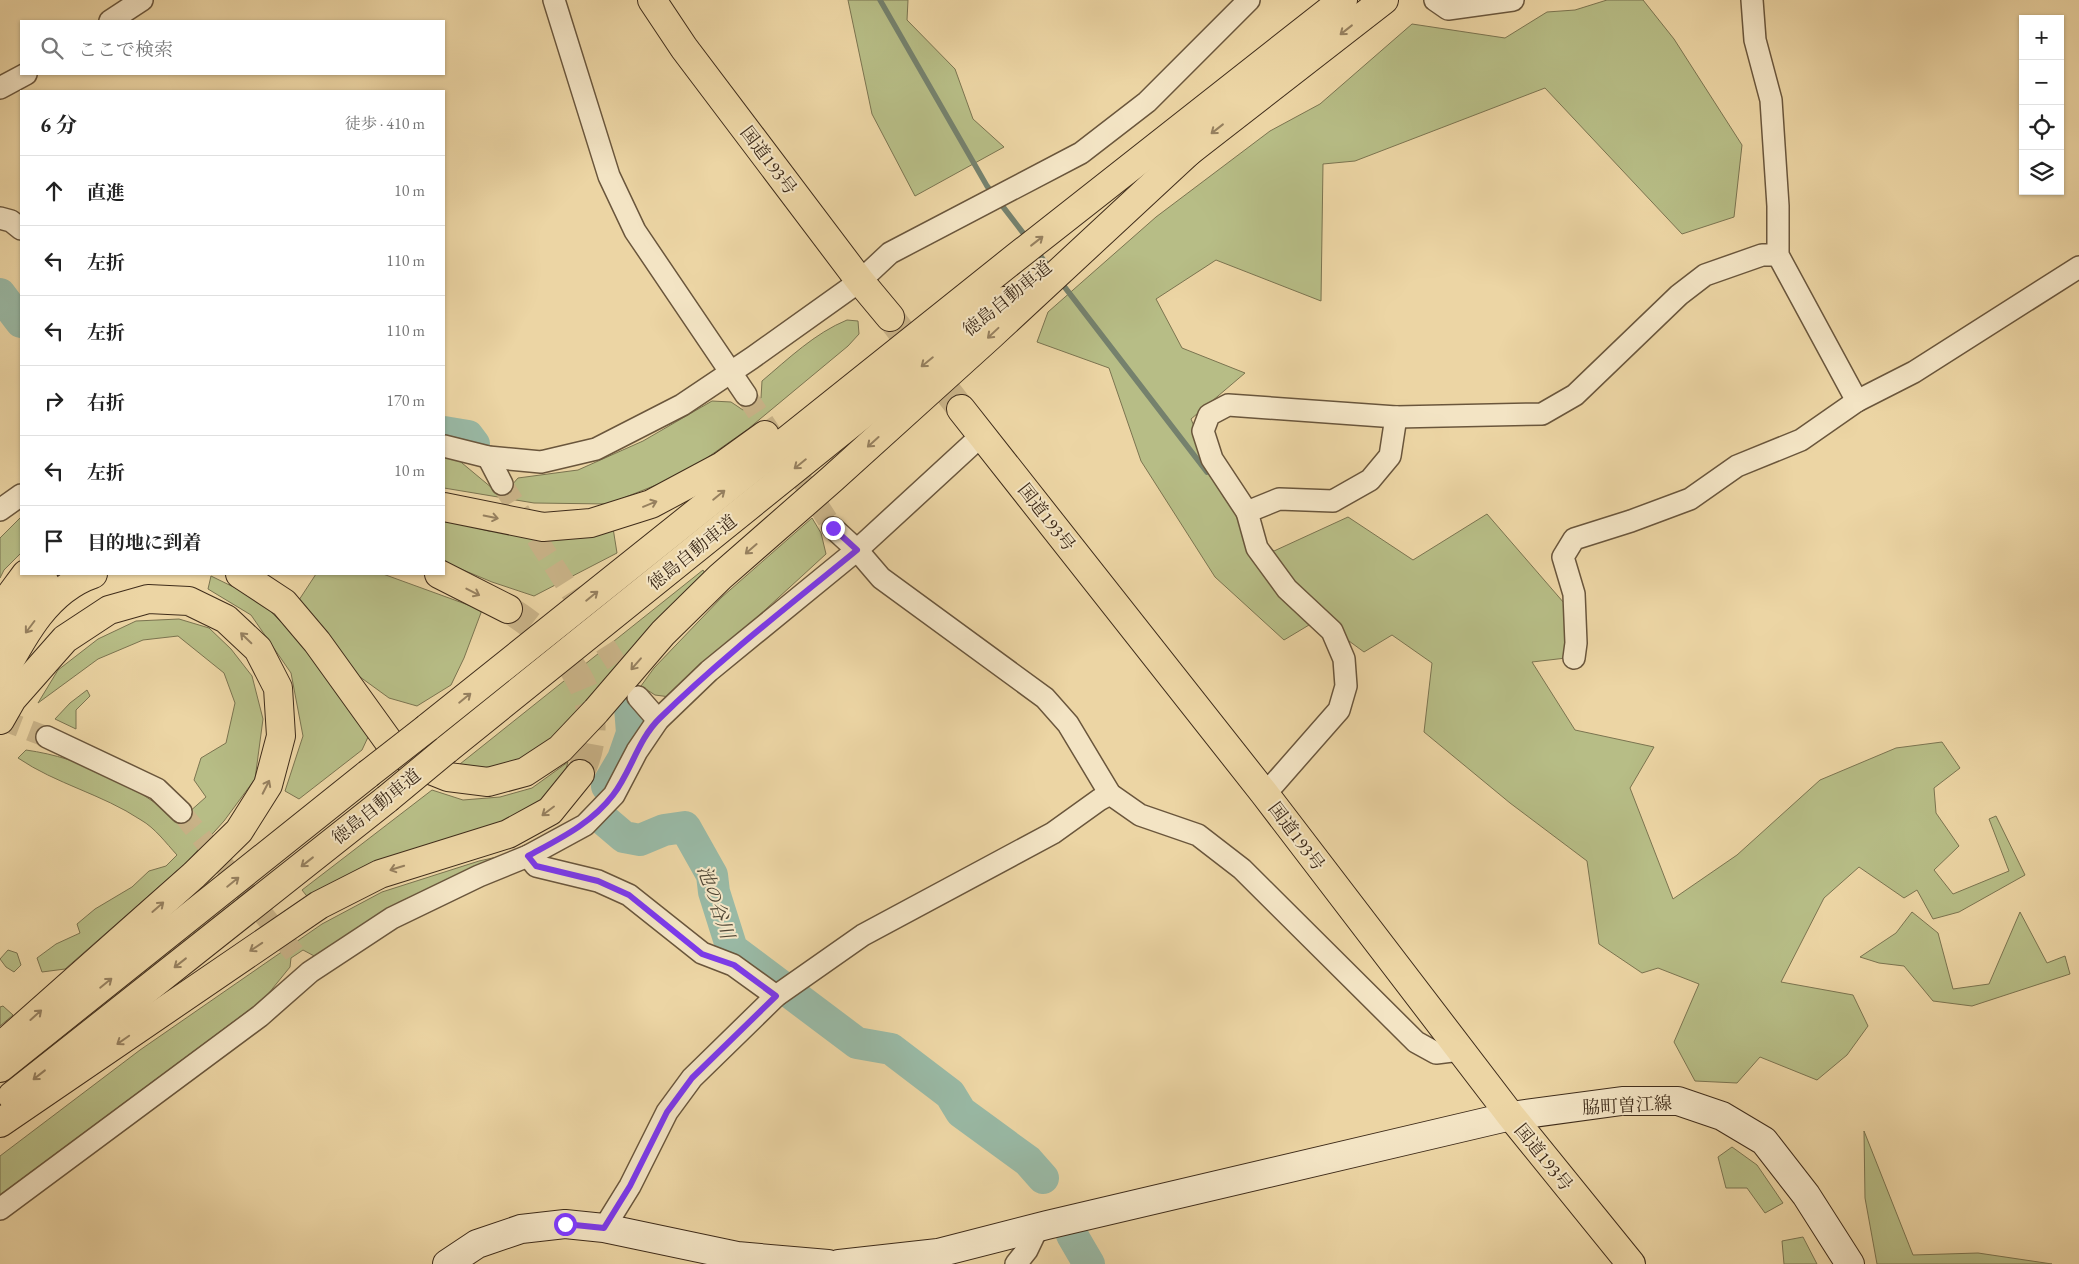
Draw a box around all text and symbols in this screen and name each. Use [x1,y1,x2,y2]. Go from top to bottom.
map controls [2019,15,2064,195]
button: + [2019,15,2064,60]
search box [20,20,445,75]
one-way arrow [1340,24,1353,35]
icon: search [38,34,66,62]
text: ここで検索 [78,37,173,62]
button: − [2019,60,2064,105]
button: locate [2019,105,2064,150]
text: 6 分 [40,111,77,138]
text: 徒歩 · 410 m [345,113,425,134]
street label: 国道193号 [736,121,802,199]
one-way arrow [1210,124,1224,134]
button: layers [2019,150,2064,195]
icon: ahead [40,177,68,205]
text: 直進 [87,180,125,205]
text: 10 m [394,180,425,201]
one-way arrow [1030,235,1043,246]
icon: left [40,247,68,275]
text: 左折 [87,250,125,275]
text: 110 m [386,250,425,271]
street label: 徳島自動車道 [958,255,1056,341]
icon: left [40,317,68,345]
text: 左折 [87,320,125,345]
text: 110 m [386,320,425,341]
one-way arrow [987,327,1000,339]
one-way arrow [921,357,934,368]
icon: right [40,387,68,415]
text: 右折 [87,390,125,415]
text: 170 m [386,390,425,411]
one-way arrow [867,436,880,448]
icon: left [40,457,68,485]
one-way arrow [794,459,807,470]
text: 左折 [87,460,125,485]
text: 10 m [394,460,425,481]
street label: 国道193号 [1013,478,1081,556]
one-way arrow [712,489,725,500]
one-way arrow [642,499,657,508]
street label: 徳島自動車道 [643,509,741,595]
one-way arrow [483,512,499,522]
route end [822,517,845,540]
icon: arrive [40,527,68,555]
text: 目的地に到着 [87,530,201,555]
one-way arrow [745,544,758,555]
one-way arrow [465,588,480,597]
one-way arrow [585,591,598,602]
one-way arrow [25,620,36,633]
one-way arrow [240,632,252,644]
one-way arrow [631,657,642,670]
one-way arrow [458,692,471,703]
street label: 徳島自動車道 [327,763,425,849]
one-way arrow [261,780,271,795]
street label: 国道193号 [1264,797,1330,875]
one-way arrow [542,805,555,816]
one-way arrow [301,856,314,867]
water label: 池の谷川 [692,862,741,944]
one-way arrow [390,864,406,874]
one-way arrow [226,876,239,887]
one-way arrow [151,902,164,913]
one-way arrow [249,942,263,952]
one-way arrow [174,957,187,968]
one-way arrow [100,978,113,989]
one-way arrow [30,1009,43,1021]
one-way arrow [116,1035,130,1045]
one-way arrow [33,1069,46,1080]
street label: 脇町曽江線 [1581,1091,1673,1119]
street label: 国道193号 [1510,1119,1578,1195]
route start [554,1213,577,1236]

